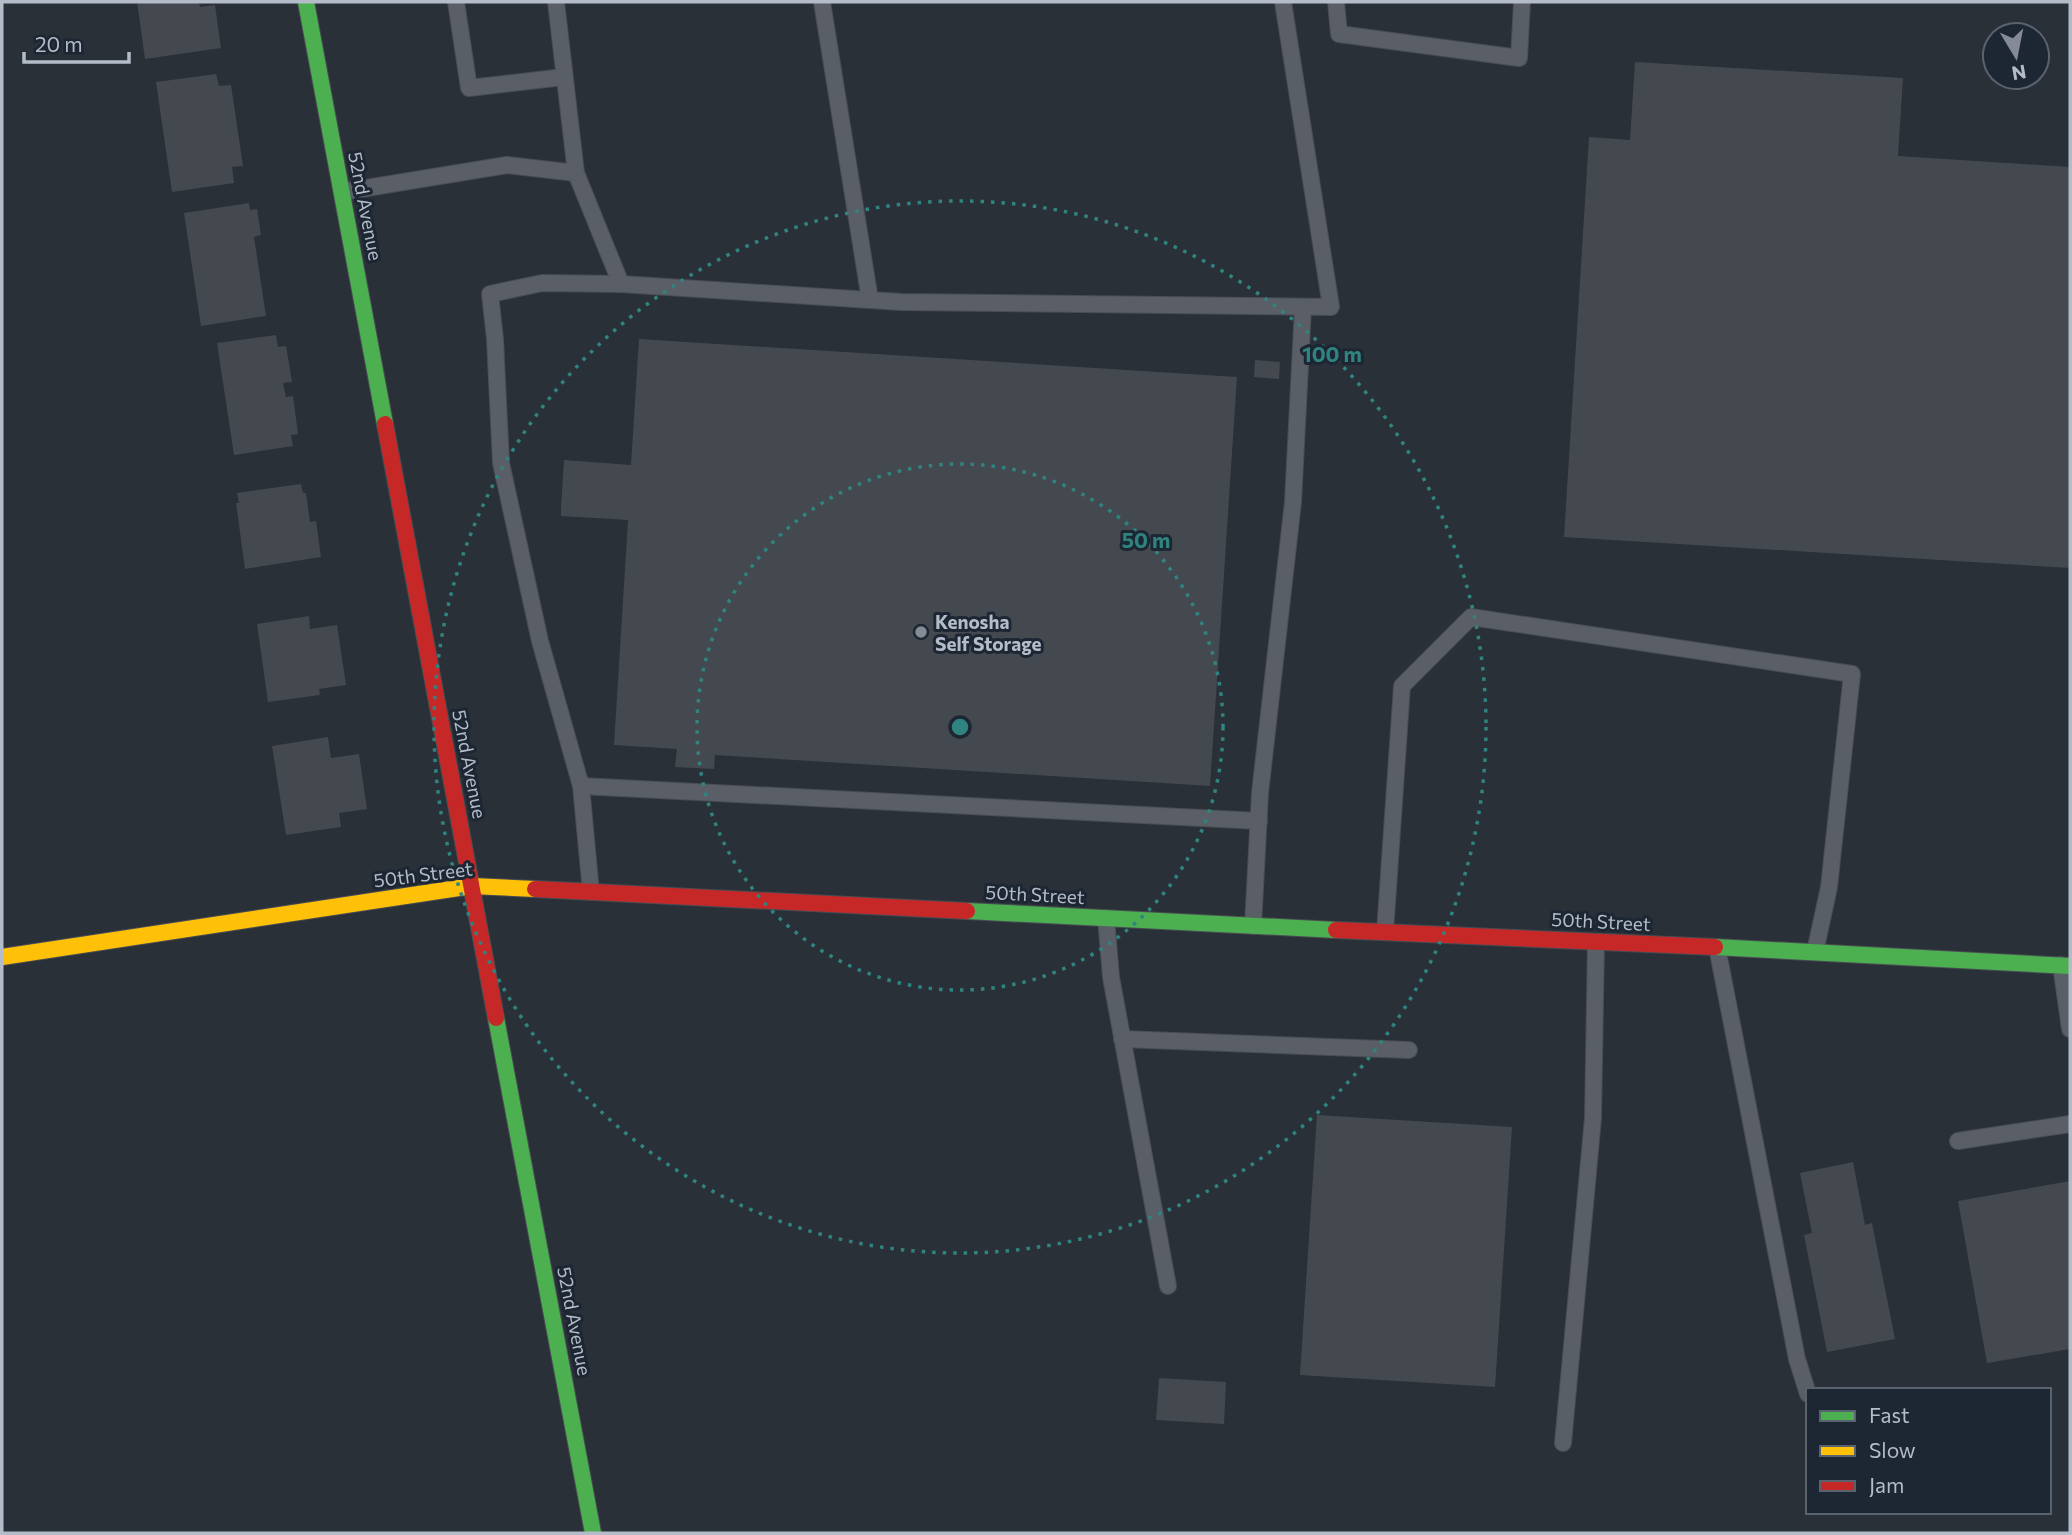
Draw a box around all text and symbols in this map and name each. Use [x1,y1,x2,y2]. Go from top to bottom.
scale bar [24,21,130,65]
north arrow [1981,21,2051,91]
text: 20 m [35,31,83,56]
text: N [2010,61,2028,86]
street label: 52nd Avenue [344,150,388,262]
text: 100 m [1302,341,1362,366]
text: 50 m [1122,527,1170,552]
place label: Kenosha Self Storage [935,610,1041,655]
marker: Kenosha Self Storage [913,624,929,640]
street label: 52nd Avenue [448,708,492,820]
centre of rings [948,715,972,739]
street label: 50th Street [372,857,474,891]
street label: 50th Street [985,880,1085,908]
street label: 50th Street [1551,907,1651,935]
street label: 52nd Avenue [553,1265,597,1377]
legend [1806,1388,2051,1514]
text: Fast [1869,1402,1910,1427]
text: Slow [1869,1437,1916,1462]
text: Jam [1869,1472,1904,1497]

